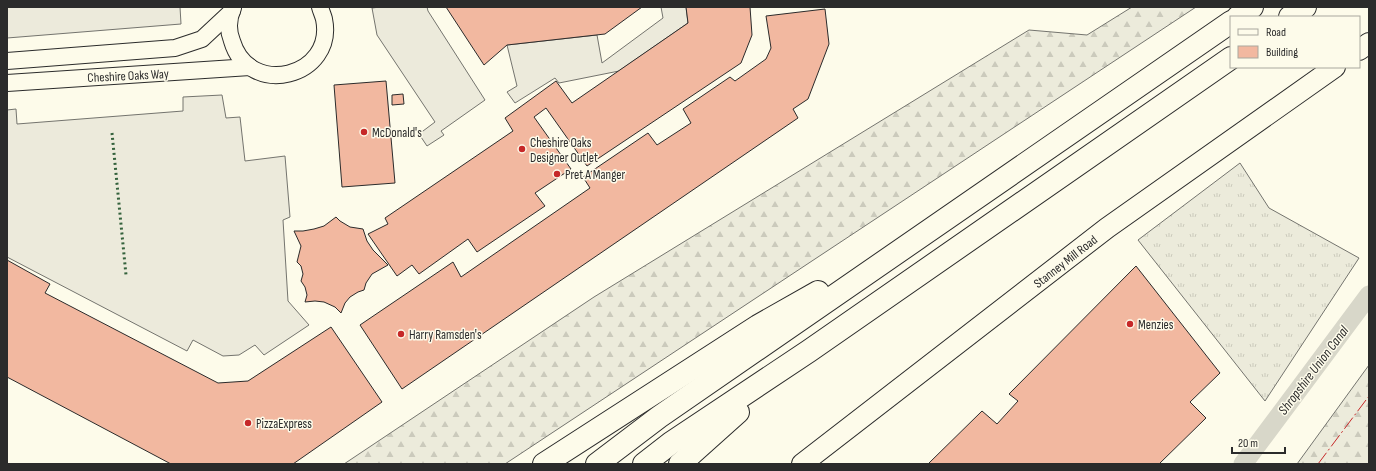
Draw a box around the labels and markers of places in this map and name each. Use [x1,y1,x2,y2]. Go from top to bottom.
place label: McDonald's [372,125,422,141]
marker: McDonald's [359,127,369,137]
place label: Cheshire Oaks Designer Outlet [530,135,598,166]
marker: Cheshire Oaks Designer Outlet [517,144,527,154]
place label: Pret A Manger [565,167,626,183]
marker: Pret A Manger [552,169,562,179]
place label: Menzies [1138,317,1174,333]
marker: Menzies [1125,319,1135,329]
place label: Harry Ramsden's [409,327,482,343]
marker: Harry Ramsden's [396,329,406,339]
place label: PizzaExpress [256,416,312,432]
marker: PizzaExpress [243,418,253,428]

